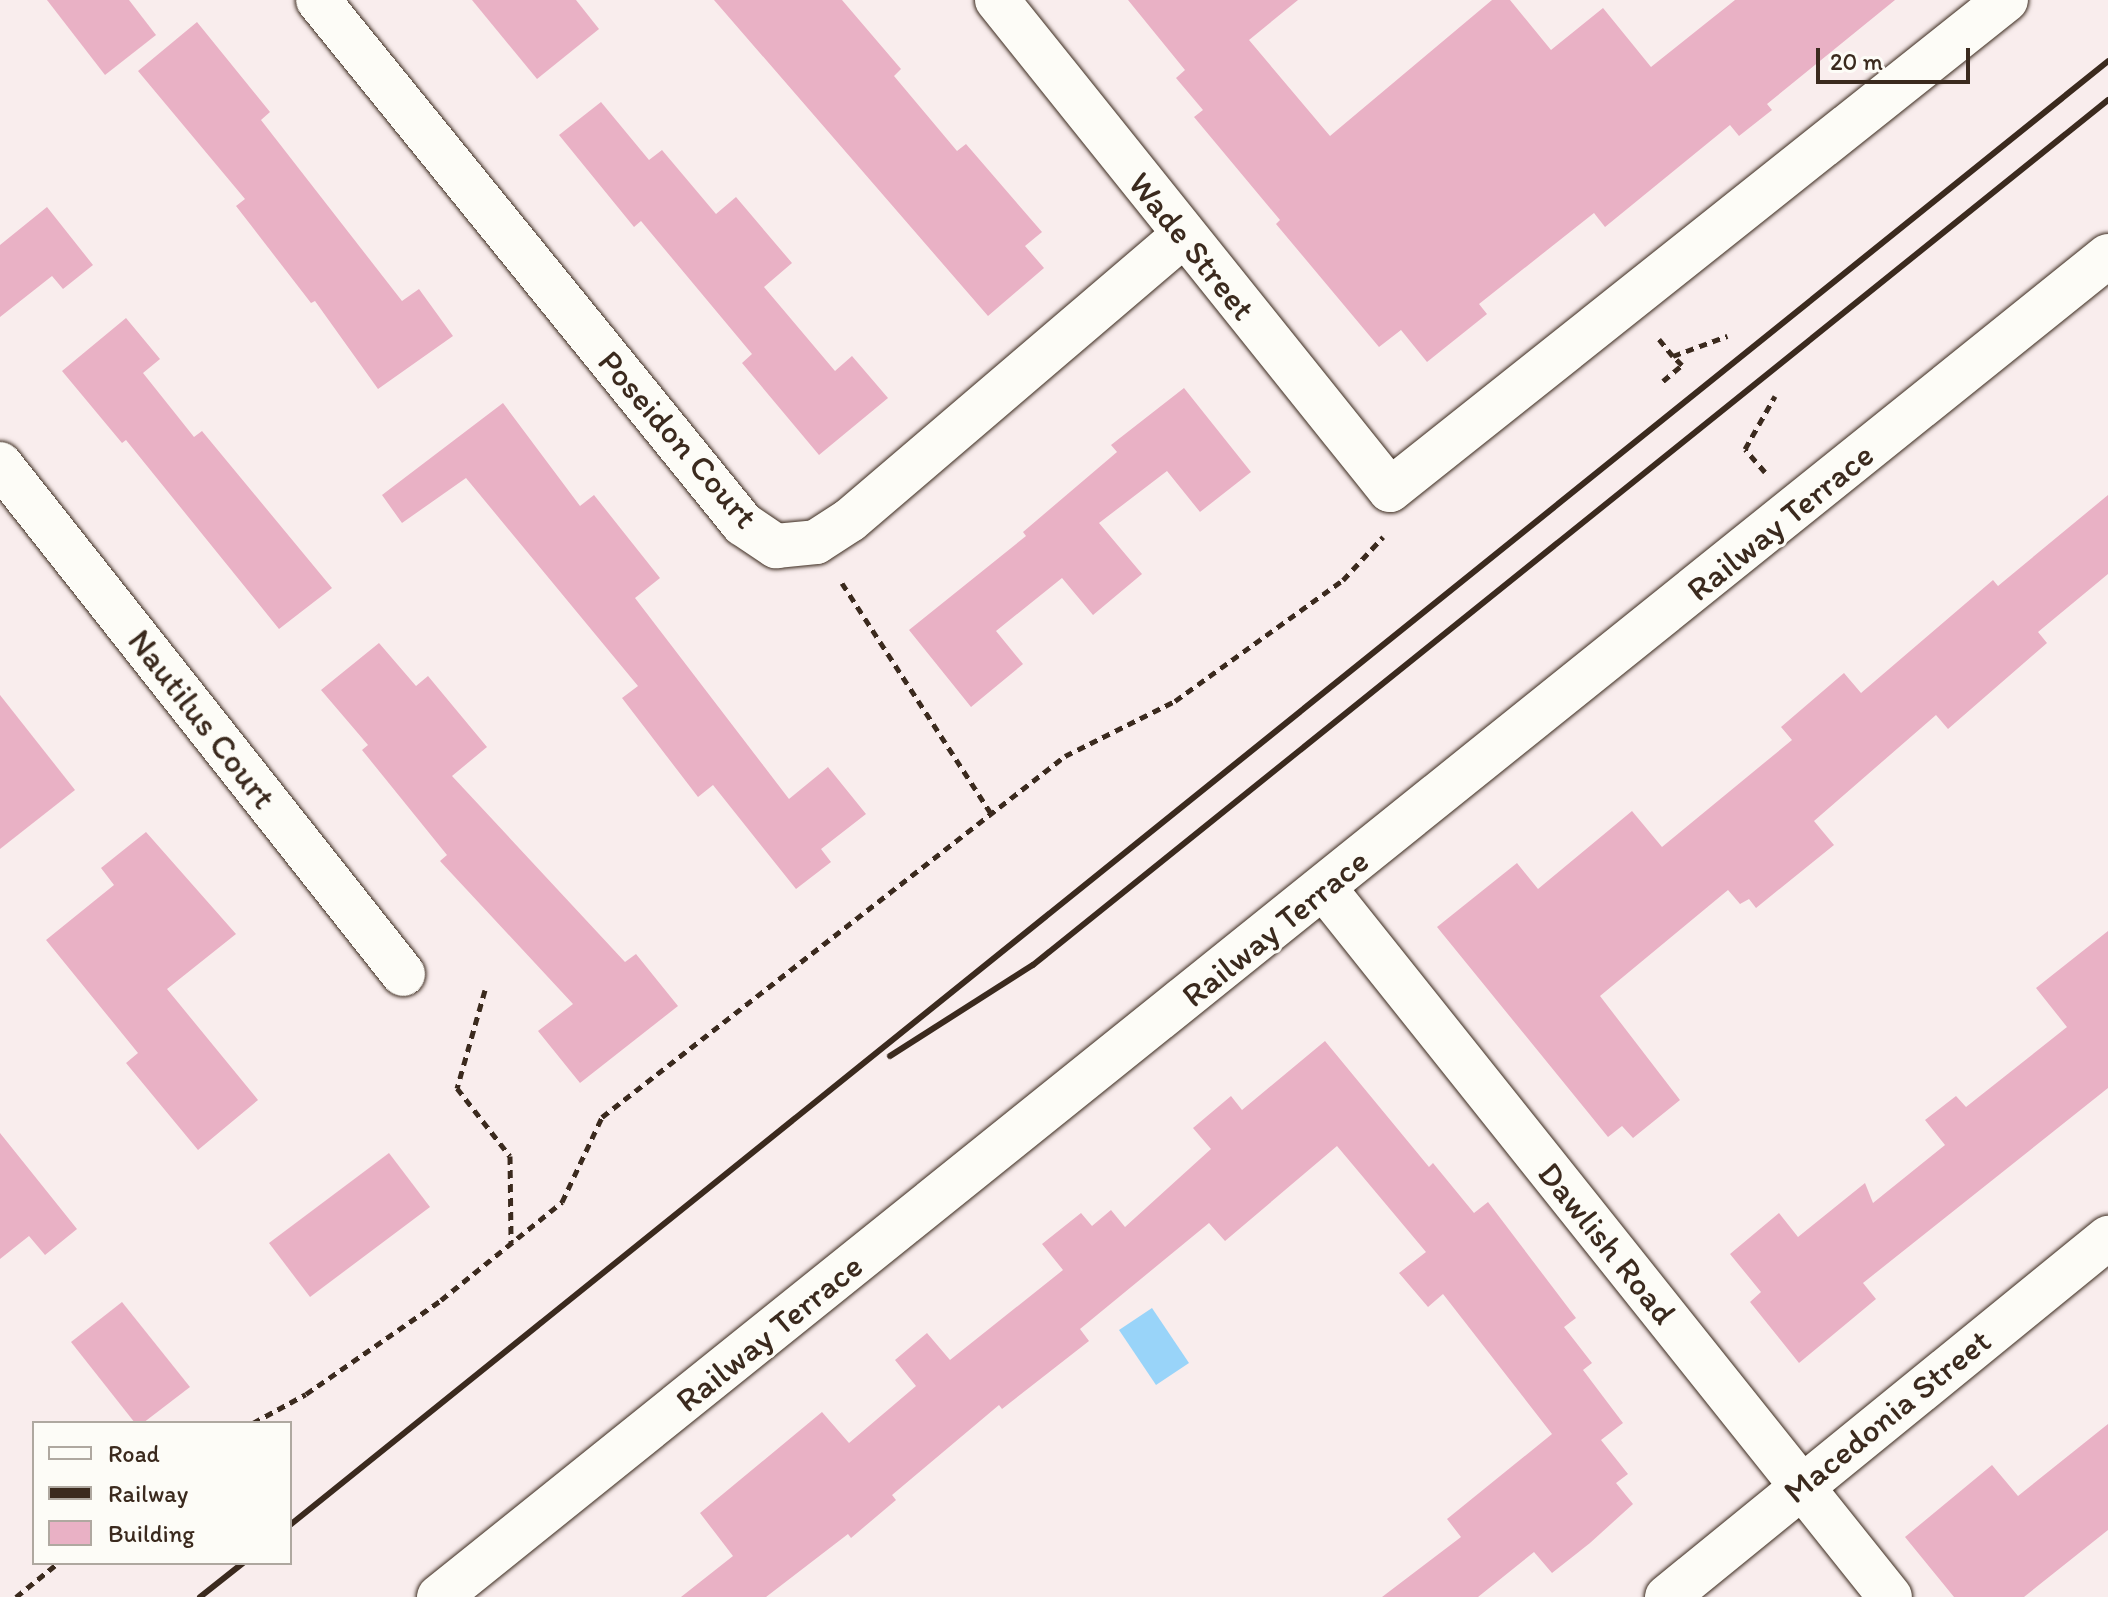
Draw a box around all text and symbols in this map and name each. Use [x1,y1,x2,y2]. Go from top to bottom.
scale bar [1820,32,1974,82]
text: 20 m [1830,47,1883,76]
street label: Wade Street [1120,164,1264,328]
street label: Poseidon Court [590,342,766,536]
street label: Railway Terrace [1678,434,1882,610]
street label: Nautilus Court [119,621,285,817]
street label: Railway Terrace [1173,840,1377,1016]
street label: Dawlish Road [1529,1154,1685,1332]
street label: Railway Terrace [667,1245,871,1421]
street label: Macedonia Street [1775,1320,1999,1512]
legend [32,1421,292,1565]
text: Road [108,1439,160,1468]
text: Railway [108,1479,188,1508]
text: Building [108,1519,195,1548]

